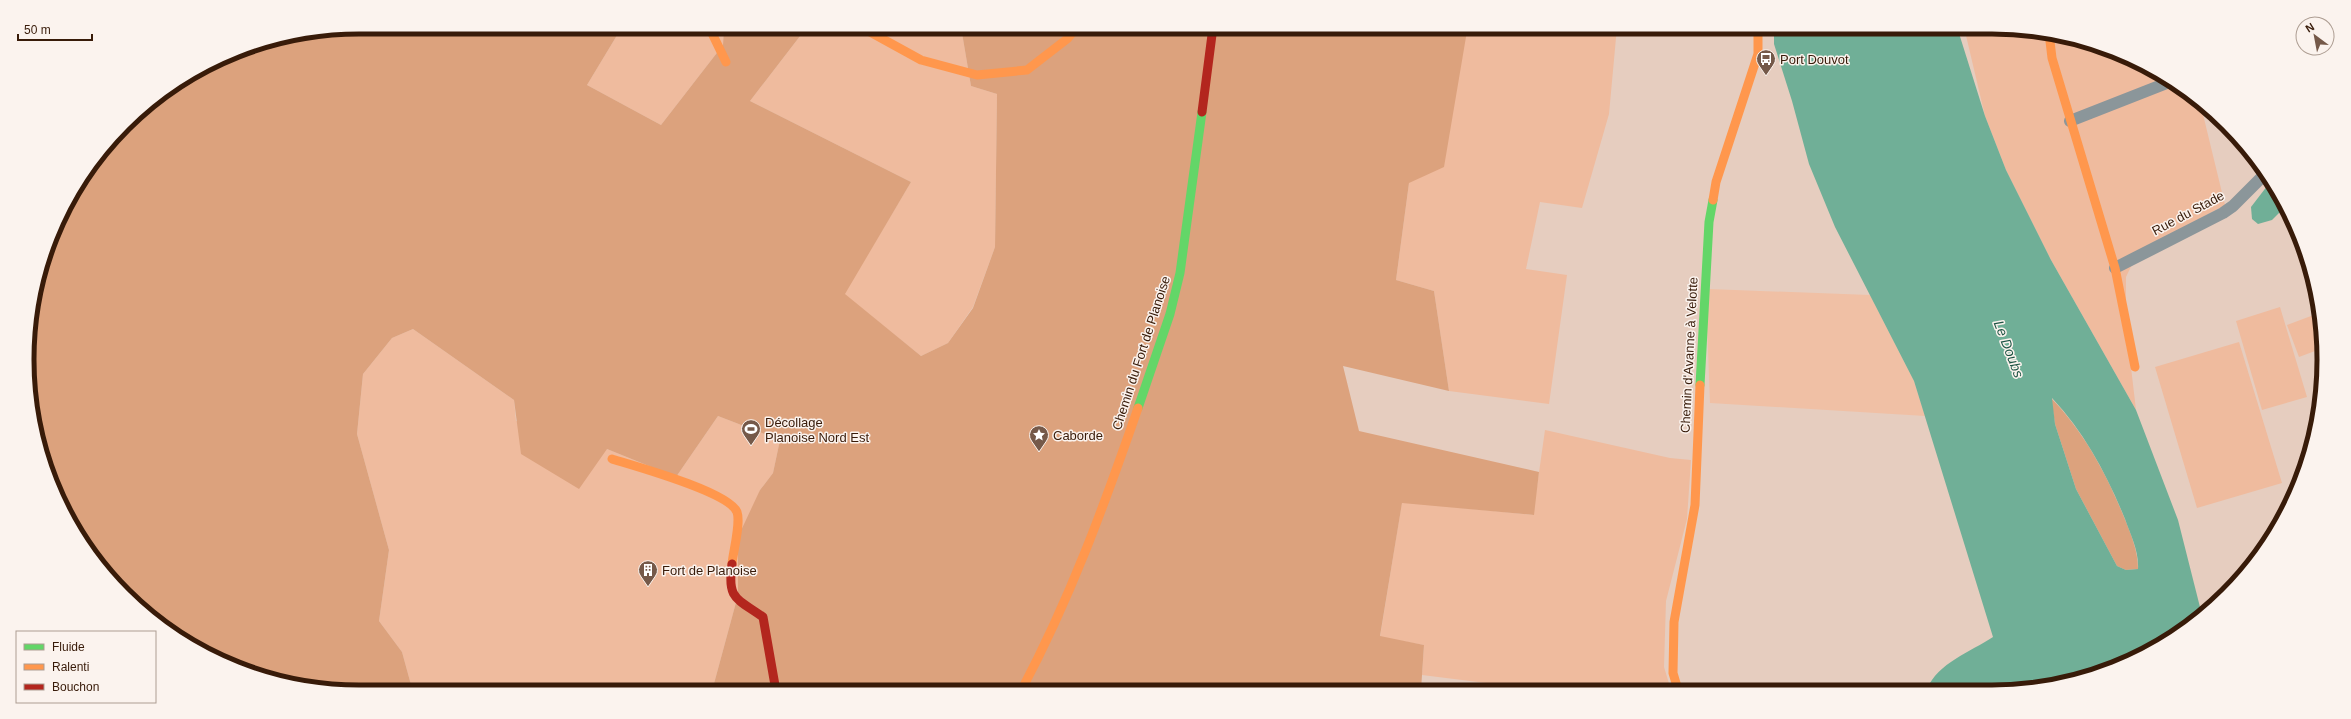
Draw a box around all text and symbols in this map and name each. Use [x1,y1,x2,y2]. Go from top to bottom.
scale bar [18,16,92,42]
north arrow [2295,16,2335,56]
text: N [2303,20,2316,35]
text: 50 m [24,23,51,37]
bus stop icon: Port Douvot [1755,48,1777,76]
place label: Port Douvot [1780,52,1849,67]
street label: Rue du Stade [2149,188,2227,238]
street label: Chemin du Fort de Planoise [1109,274,1173,432]
street label: Chemin d'Avanne à Velotte [1677,277,1701,433]
water label: Le Doubs [1991,318,2027,380]
place label: Décollage Planoise Nord Est [765,415,869,445]
sports icon: Décollage Planoise Nord Est [740,418,762,446]
place icon: Caborde [1028,424,1050,452]
place label: Caborde [1053,428,1103,443]
building icon: Fort de Planoise [637,559,659,587]
place label: Fort de Planoise [662,563,757,578]
legend [16,631,156,703]
text: Fluide [52,640,85,654]
text: Ralenti [52,660,89,674]
text: Bouchon [52,680,99,694]

